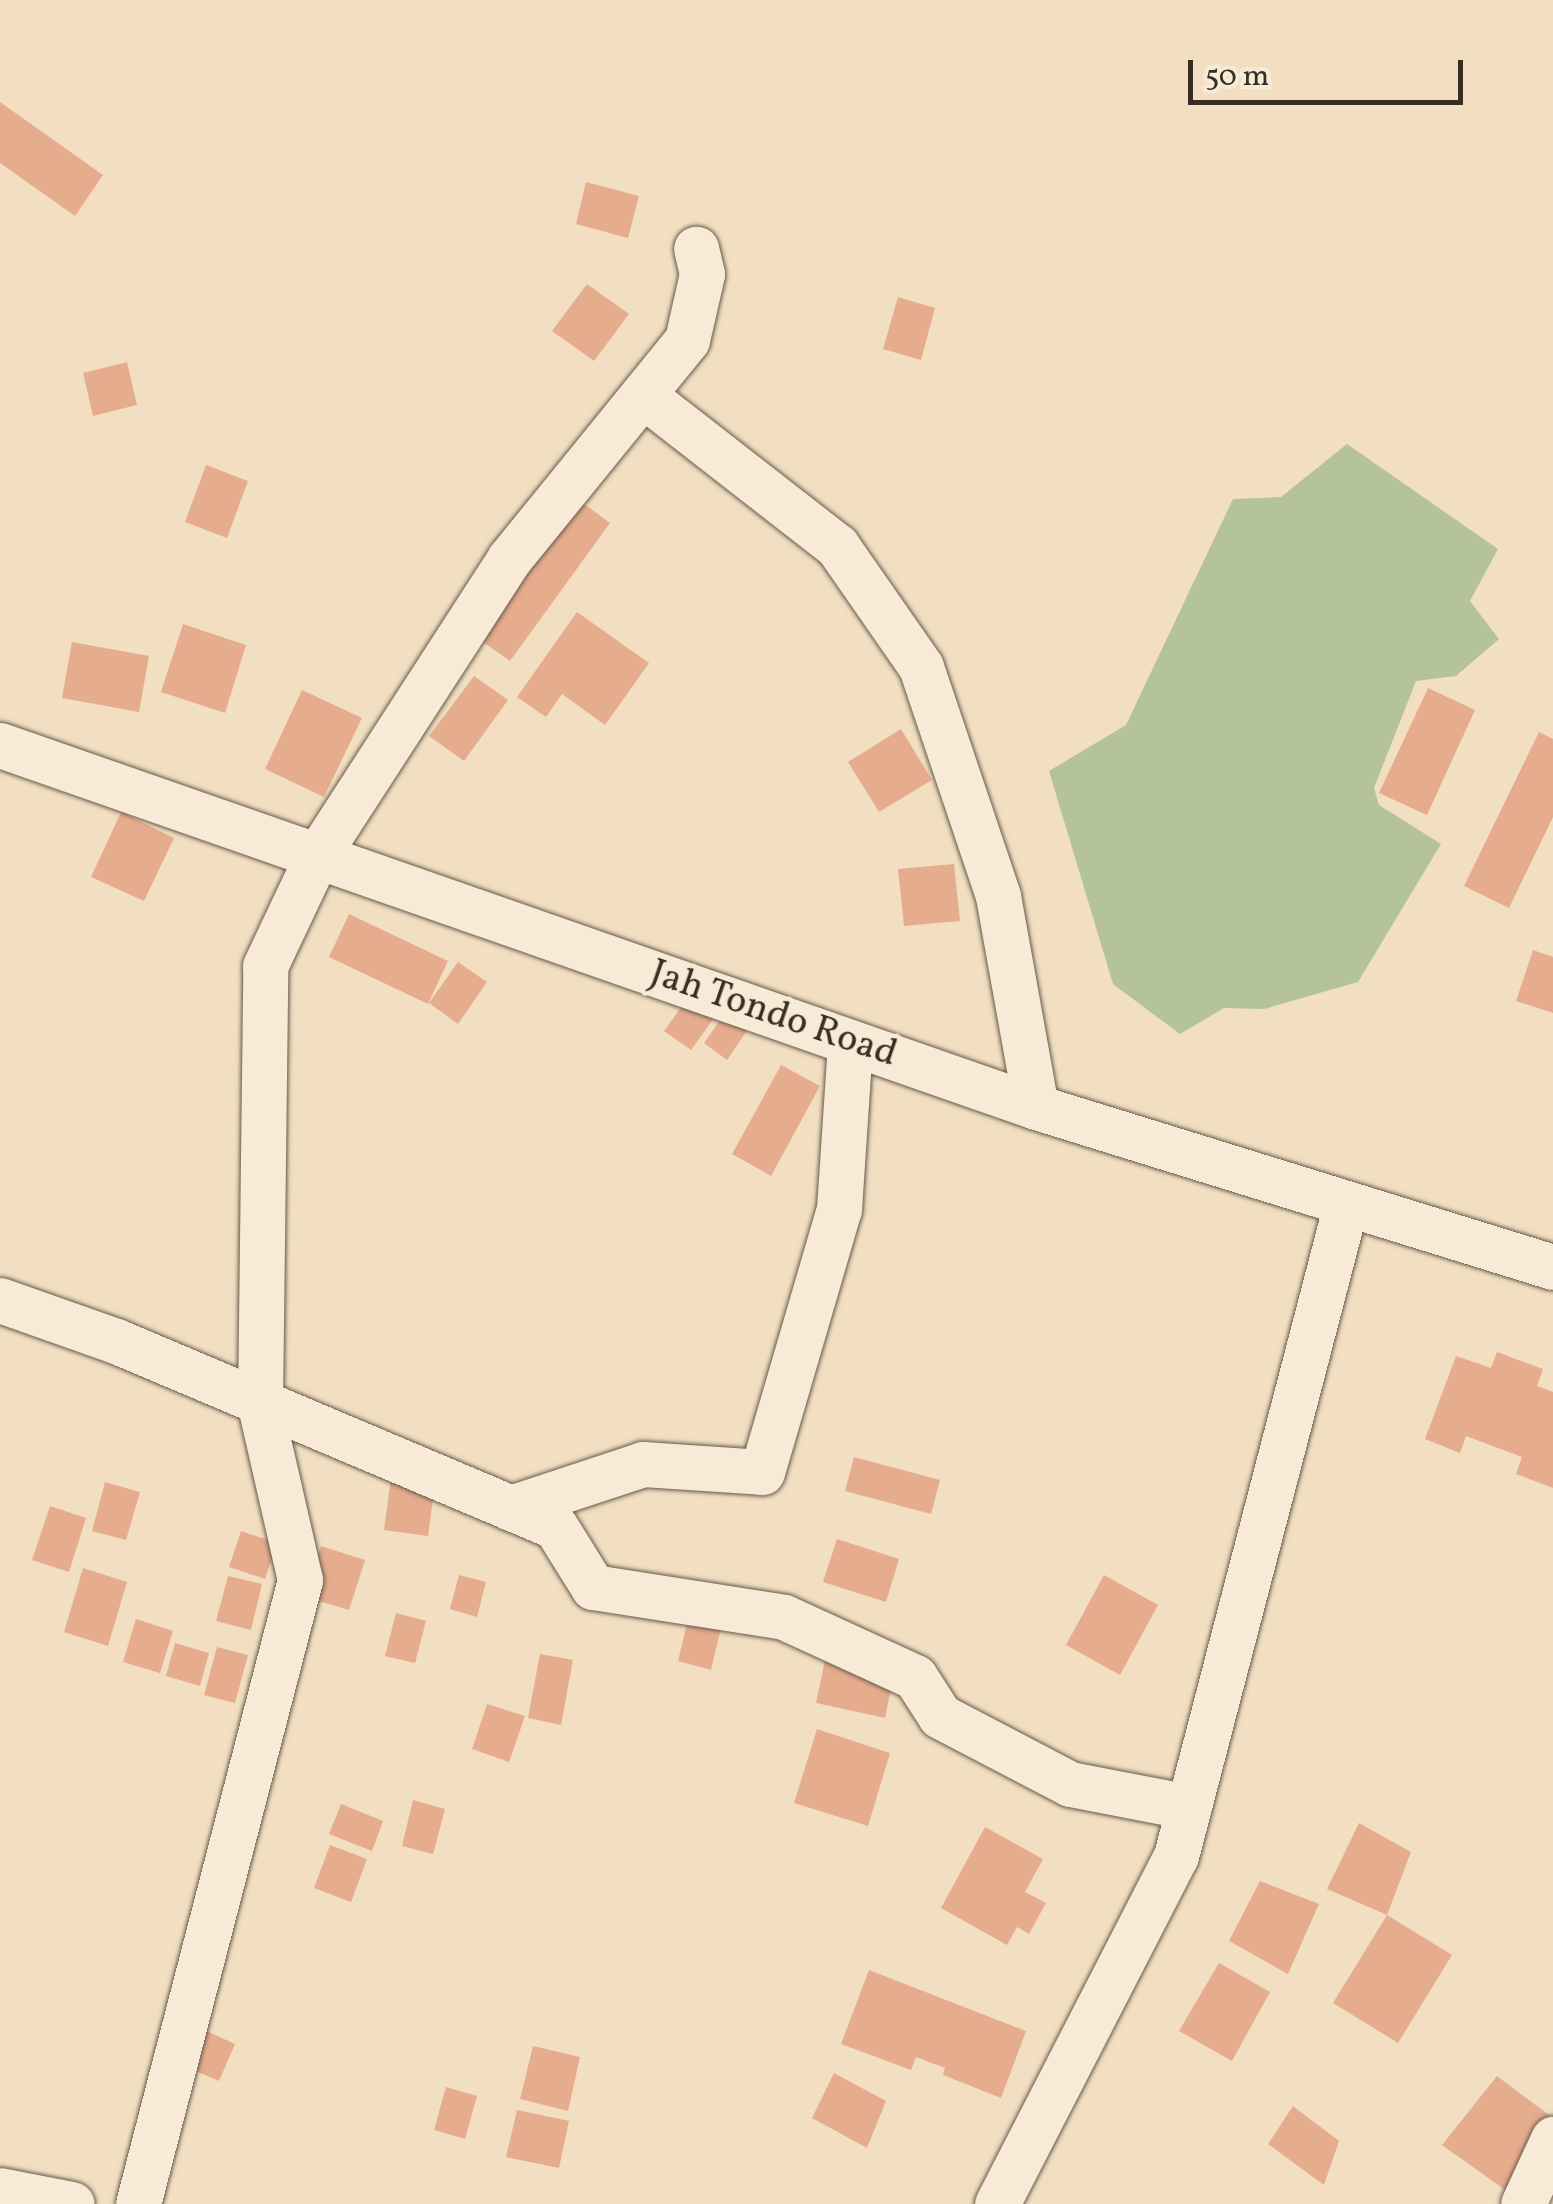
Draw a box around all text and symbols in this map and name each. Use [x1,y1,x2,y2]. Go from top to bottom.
scale bar [1193,40,1468,102]
text: 50 m [1205,56,1269,98]
street label: Jah Tondo Road [643,951,903,1079]

